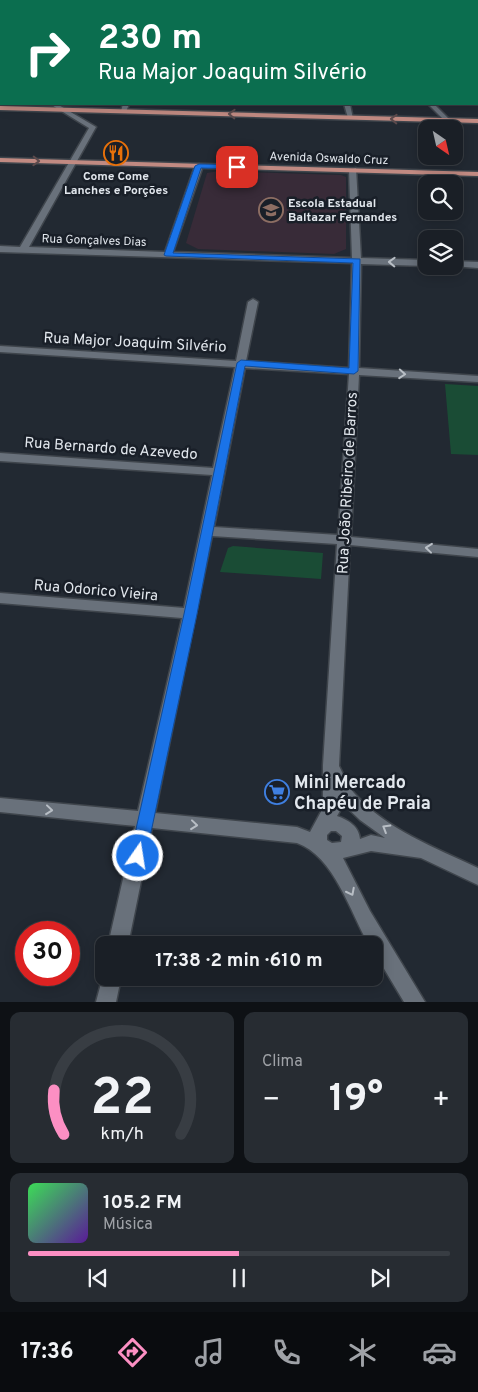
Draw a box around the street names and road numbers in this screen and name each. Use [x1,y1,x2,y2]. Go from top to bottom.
street label: Avenida Oswaldo Cruz [269,149,389,169]
street label: Rua Gonçalves Dias [41,231,147,251]
street label: Rua Major Joaquim Silvério [43,329,227,358]
street label: Rua João Ribeiro de Barros [334,392,363,575]
street label: Rua Bernardo de Azevedo [24,434,198,465]
street label: Rua Odorico Vieira [33,577,159,606]

